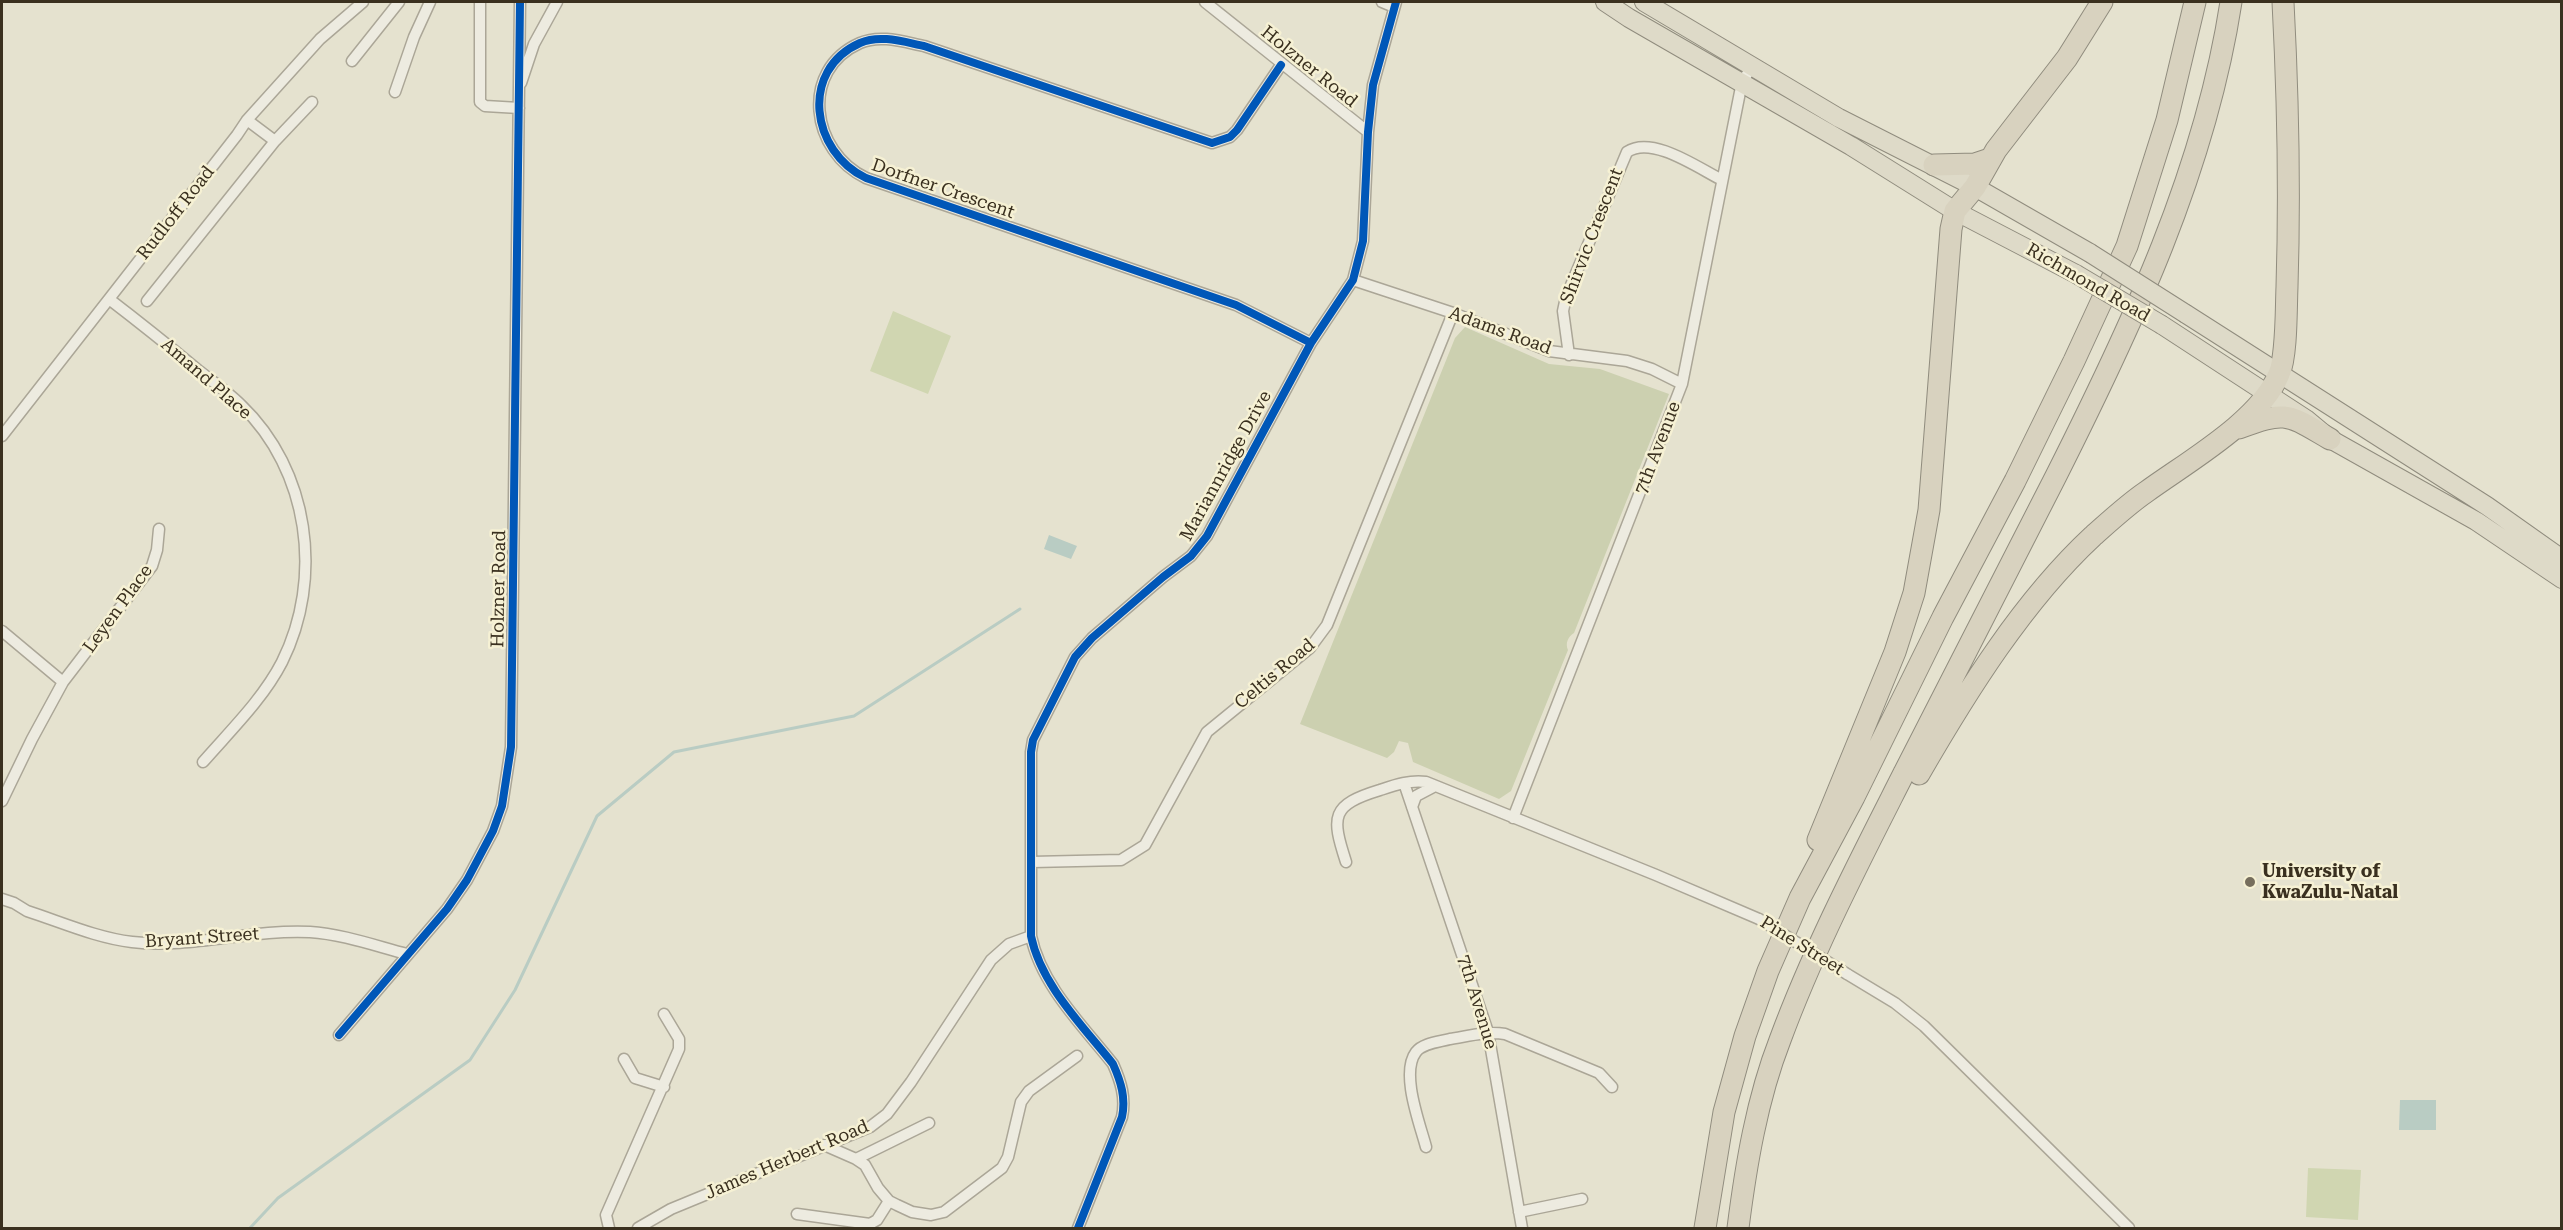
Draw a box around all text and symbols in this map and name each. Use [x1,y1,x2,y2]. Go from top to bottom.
street label: Holzner Road [1257,22,1361,112]
street label: Dorfner Crescent [869,154,1017,224]
street label: Rudloff Road [133,162,219,264]
street label: Shirvic Crescent [1556,165,1628,307]
street label: Richmond Road [2022,239,2154,327]
street label: Adams Road [1446,302,1554,360]
street label: Amand Place [156,334,256,424]
street label: Mariannridge Drive [1176,387,1276,545]
street label: 7th Avenue [1630,399,1686,497]
street label: Holzner Road [487,530,511,648]
street label: Leyen Place [79,561,157,657]
street label: Celtis Road [1230,634,1320,714]
place label: University of KwaZulu-Natal [2262,861,2398,904]
marker: University of KwaZulu-Natal [2243,875,2257,889]
street label: Pine Street [1756,912,1848,980]
street label: Bryant Street [144,923,260,953]
street label: 7th Avenue [1452,952,1502,1052]
street label: James Herbert Road [702,1116,872,1204]

